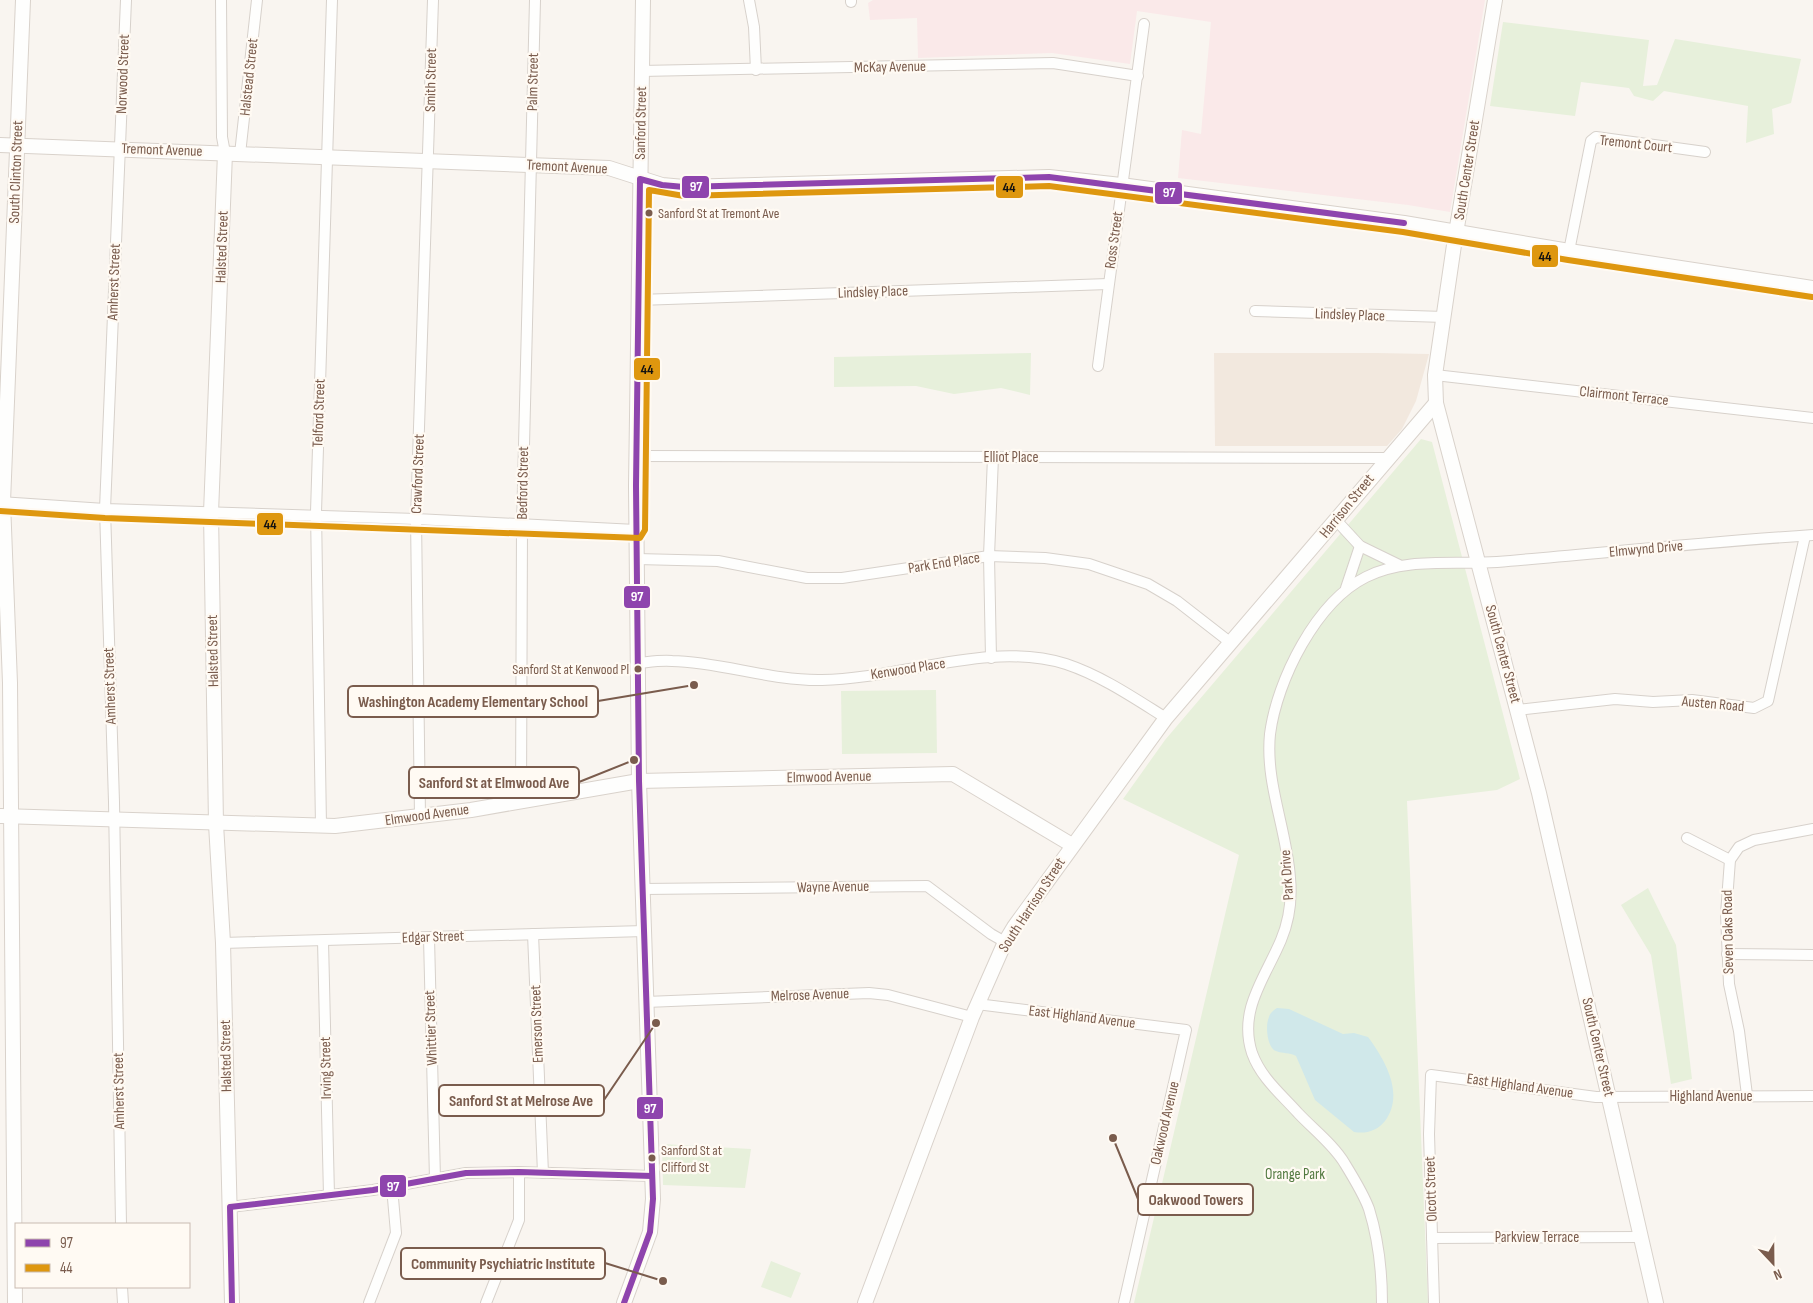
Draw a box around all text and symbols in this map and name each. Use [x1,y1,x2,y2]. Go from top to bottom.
street label: Norwood Street [112,34,134,114]
street label: Halstead Street [235,37,263,117]
street label: Smith Street [421,47,441,112]
street label: Palm Street [523,52,543,111]
street label: McKay Avenue [854,57,926,77]
street label: Sanford Street [631,86,651,160]
street label: South Center Street [1450,118,1484,221]
street label: South Clinton Street [5,120,27,224]
street label: Tremont Court [1599,131,1674,157]
street label: Tremont Avenue [121,139,203,161]
street label: Tremont Avenue [526,155,608,179]
line badge: 97 [681,175,710,199]
line badge: 44 [995,175,1024,199]
text: 97 [690,178,703,195]
text: 44 [1002,179,1016,196]
line badge: 97 [1154,181,1183,205]
text: 97 [1163,184,1176,201]
place label: Sanford St at Tremont Ave [658,205,779,222]
marker: Sanford St at Tremont Ave [644,208,654,218]
street label: Halsted Street [211,210,233,283]
street label: Ross Street [1101,210,1127,270]
street label: Amherst Street [103,243,125,322]
line badge: 44 [1531,244,1559,268]
text: 44 [1538,248,1552,265]
street label: Lindsley Place [838,281,908,303]
street label: Lindsley Place [1315,304,1385,326]
line badge: 44 [633,357,661,381]
text: 44 [640,361,654,378]
street label: Telford Street [308,378,330,448]
street label: Clairmont Terrace [1578,382,1670,410]
street label: Crawford Street [407,433,429,514]
street label: Bedford Street [513,446,533,520]
street label: Elliot Place [984,448,1038,467]
street label: Harrison Street [1315,470,1379,542]
line badge: 44 [256,512,284,536]
text: 44 [263,516,277,533]
street label: Elmwynd Drive [1608,536,1684,562]
street label: Park End Place [907,548,981,578]
line badge: 97 [623,585,651,609]
text: 97 [631,588,644,605]
street label: South Center Street [1481,603,1525,706]
street label: Halsted Street [203,614,223,687]
street label: Amherst Street [99,647,121,726]
street label: Kenwood Place [869,654,947,684]
place label: Sanford St at Kenwood Pl [512,661,629,678]
marker: Sanford St at Kenwood Pl [633,664,643,674]
callout: Washington Academy Elementary School [348,686,598,717]
street label: Austen Road [1680,692,1745,716]
text: Washington Academy Elementary School [358,693,588,712]
callout: Sanford St at Elmwood Ave [409,767,579,798]
street label: Elmwood Avenue [786,767,872,787]
text: Sanford St at Elmwood Ave [419,774,569,793]
street label: Elmwood Avenue [384,800,470,830]
street label: Park Drive [1276,849,1298,901]
street label: South Harrison Street [994,854,1070,956]
street label: Wayne Avenue [797,877,869,897]
street label: Seven Oaks Road [1718,890,1738,974]
street label: Edgar Street [402,926,465,948]
street label: Emerson Street [526,984,548,1063]
street label: Melrose Avenue [770,984,850,1006]
street label: Whittier Street [420,990,442,1066]
street label: South Center Street [1577,996,1619,1099]
street label: East Highland Avenue [1028,1001,1136,1033]
street label: Halsted Street [216,1019,236,1092]
street label: Irving Street [316,1036,336,1099]
street label: Amherst Street [109,1052,129,1131]
street label: East Highland Avenue [1466,1069,1574,1103]
street label: Oakwood Avenue [1146,1079,1184,1167]
callout: Sanford St at Melrose Ave [439,1085,604,1116]
street label: Highland Avenue [1669,1087,1753,1106]
text: Sanford St at Melrose Ave [449,1092,593,1111]
line badge: 97 [636,1096,664,1120]
text: 97 [644,1100,657,1117]
place label: Sanford St at Clifford St [661,1142,722,1176]
marker: Sanford St at Clifford St [647,1153,657,1163]
street label: Olcott Street [1420,1156,1442,1222]
park label: Orange Park [1265,1165,1325,1184]
line badge: 97 [379,1174,407,1198]
text: 97 [387,1178,400,1195]
callout: Oakwood Towers [1138,1184,1253,1215]
text: Oakwood Towers [1149,1191,1243,1210]
legend [15,1223,190,1288]
street label: Parkview Terrace [1495,1228,1579,1247]
text: 97 [60,1234,73,1253]
north arrow [1748,1238,1798,1288]
callout: Community Psychiatric Institute [401,1248,605,1279]
text: Community Psychiatric Institute [411,1255,595,1274]
text: 44 [60,1259,73,1278]
text: N [1771,1265,1784,1284]

